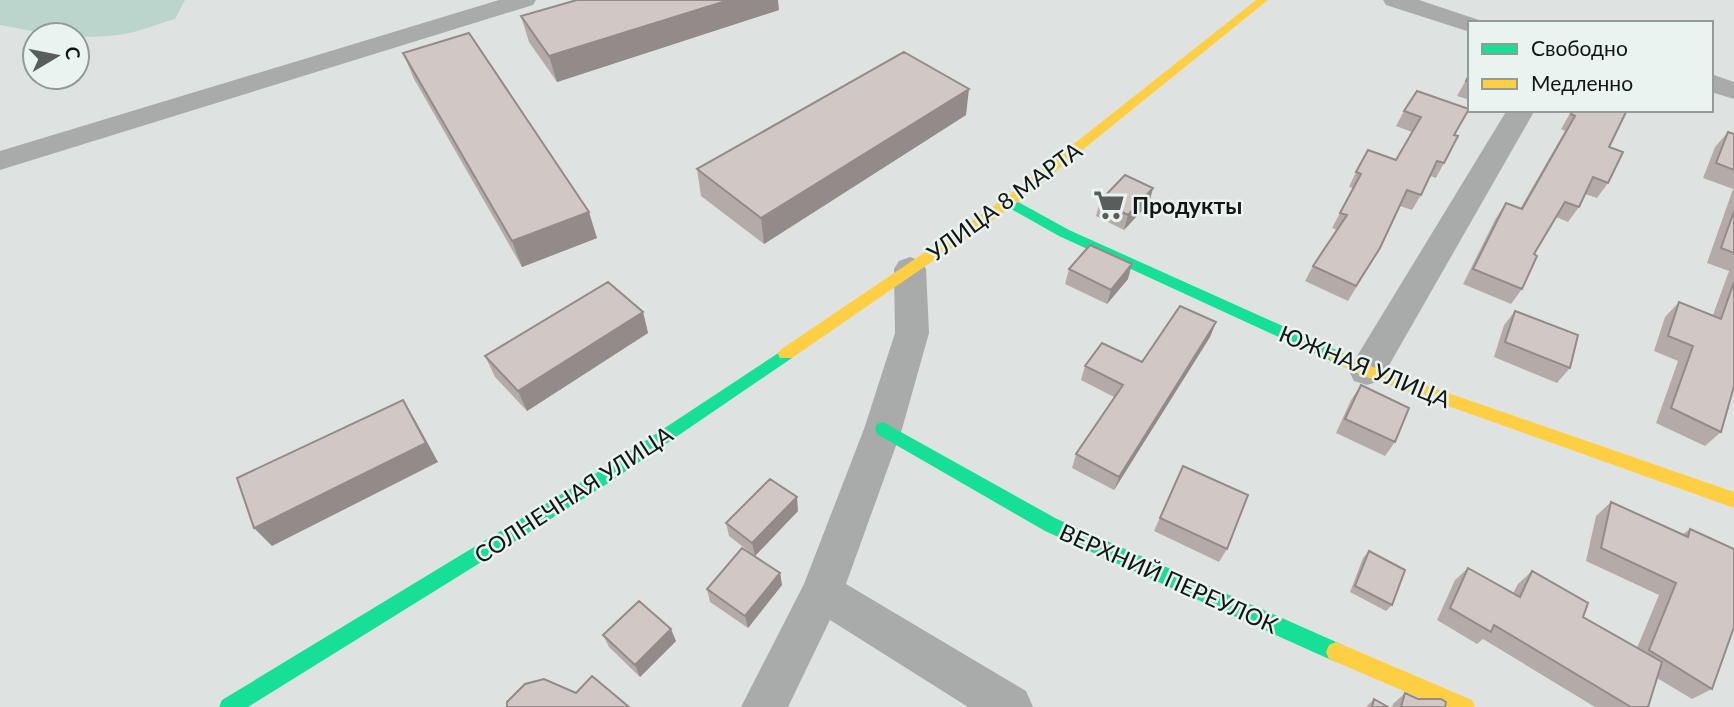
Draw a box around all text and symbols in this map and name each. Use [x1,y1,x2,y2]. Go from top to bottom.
north arrow [21,21,91,91]
legend [1468,21,1713,112]
text: Свободно [1531,35,1628,60]
text: С [61,45,86,62]
text: Медленно [1531,70,1633,95]
street label: УЛИЦА 8 МАРТА [921,135,1087,266]
supermarket icon: Продукты [1092,188,1126,222]
place label: Продукты [1132,191,1242,219]
street label: ЮЖНАЯ УЛИЦА [1275,319,1455,413]
street label: СОЛНЕЧНАЯ УЛИЦА [469,419,678,569]
street label: ВЕРХНИЙ ПЕРЕУЛОК [1056,517,1283,639]

